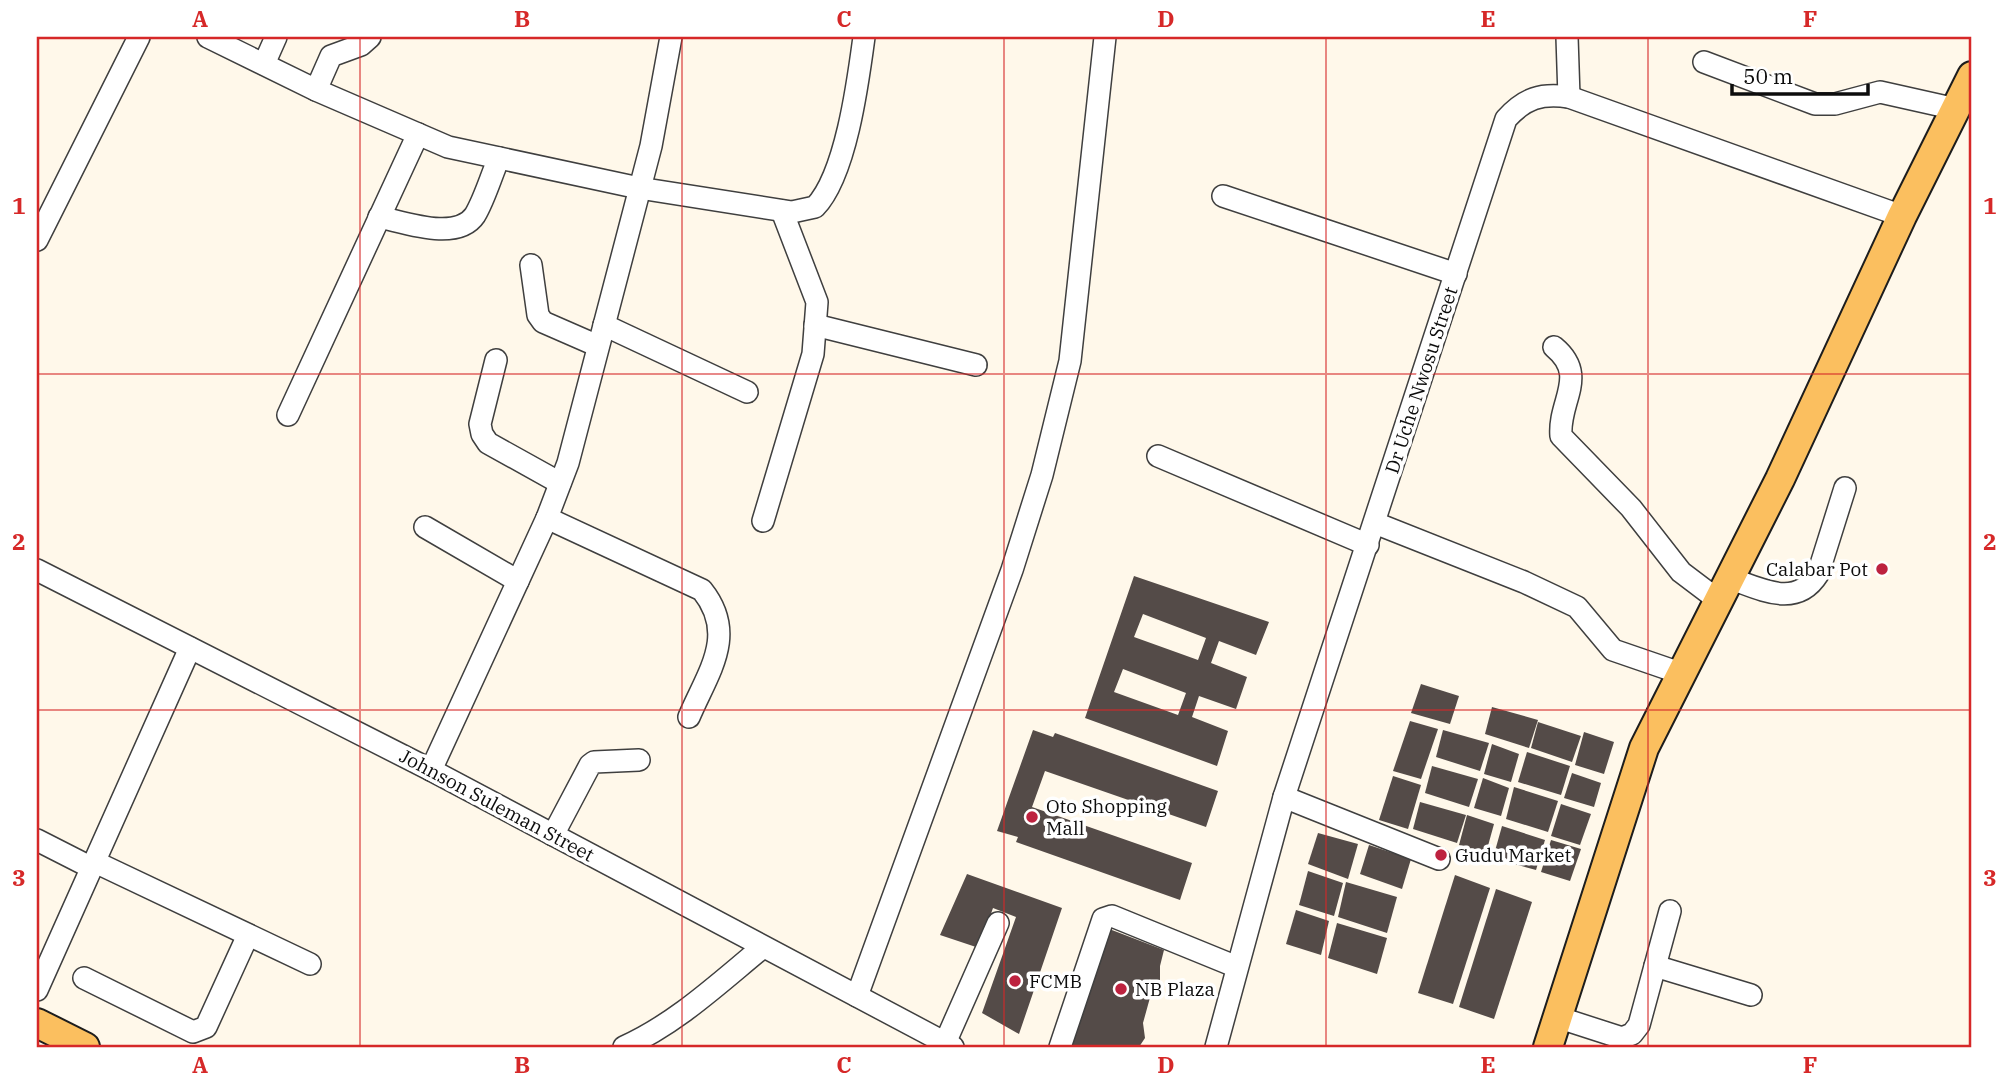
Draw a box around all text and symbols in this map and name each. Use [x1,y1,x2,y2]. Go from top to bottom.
text: A [192,3,208,33]
text: B [514,3,530,33]
text: C [836,3,852,33]
text: D [1157,3,1175,33]
text: E [1480,3,1496,33]
text: F [1803,3,1817,33]
scale bar [1732,52,1869,96]
text: 50 m [1743,62,1793,90]
text: 1 [12,190,26,220]
text: 1 [1983,190,1997,220]
street label: Dr Uche Nwosu Street [1379,283,1463,476]
text: 2 [12,526,26,556]
text: 2 [1983,526,1997,556]
place label: Calabar Pot [1766,557,1868,581]
marker: Calabar Pot [1874,561,1890,577]
street label: Johnson Suleman Street [396,743,599,867]
place label: Oto Shopping Mall [1046,794,1168,840]
marker: Oto Shopping Mall [1024,809,1040,825]
place label: Gudu Market [1455,843,1572,867]
marker: Gudu Market [1433,847,1449,863]
text: 3 [12,862,26,892]
text: 3 [1983,862,1997,892]
place label: FCMB [1029,969,1082,993]
marker: FCMB [1007,973,1023,989]
place label: NB Plaza [1135,977,1215,1001]
marker: NB Plaza [1113,981,1129,997]
text: A [192,1049,208,1079]
text: B [514,1049,530,1079]
text: C [836,1049,852,1079]
text: D [1157,1049,1175,1079]
text: E [1480,1049,1496,1079]
text: F [1803,1049,1817,1079]

